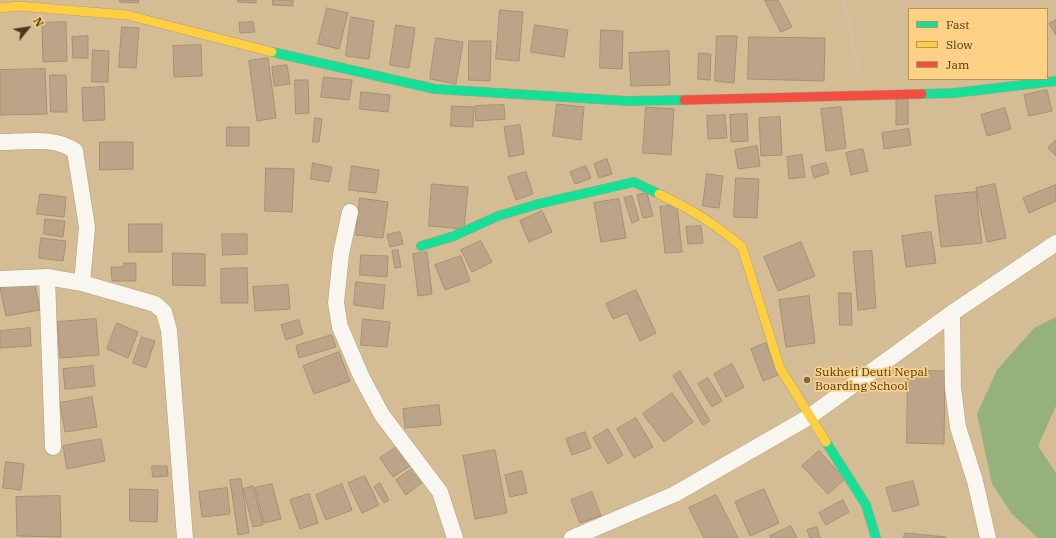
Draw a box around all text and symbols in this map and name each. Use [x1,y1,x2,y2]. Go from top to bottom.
north arrow [8,8,48,48]
legend [908,8,1048,80]
text: N [30,15,47,29]
text: Fast [946,17,970,32]
text: Slow [946,37,973,52]
text: Jam [946,57,969,72]
place label: Sukheti Deuti Nepal Boarding School [815,366,928,394]
marker: Sukheti Deuti Nepal Boarding School [802,375,812,385]

